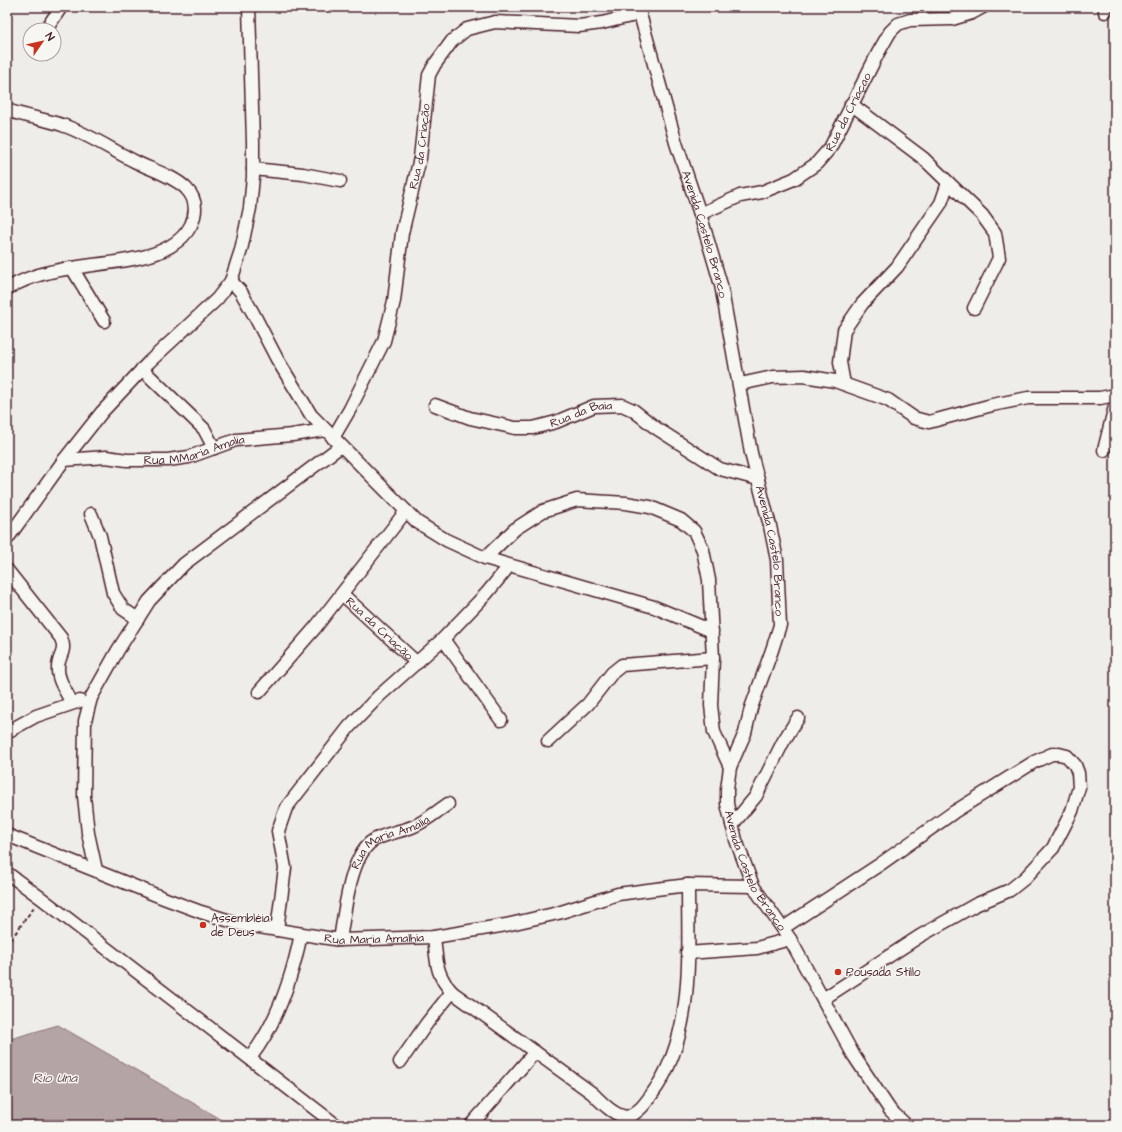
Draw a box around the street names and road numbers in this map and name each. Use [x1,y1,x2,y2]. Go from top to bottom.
street label: Rua da Criaçao [821,69,875,154]
street label: Rua da Criação [404,103,434,191]
street label: Avenida Castelo Branco [677,168,732,300]
street label: Rua da Baia [548,396,612,432]
street label: Rua MMaria Amalia [144,431,245,469]
street label: Avenida Castelo Branco [751,484,788,617]
street label: Rua da Criação [342,593,417,664]
street label: Avenida Castelo Branco [720,808,790,935]
street label: Rua Maria Amália [347,811,433,872]
street label: Rua Maria Amalhia [323,929,424,949]

